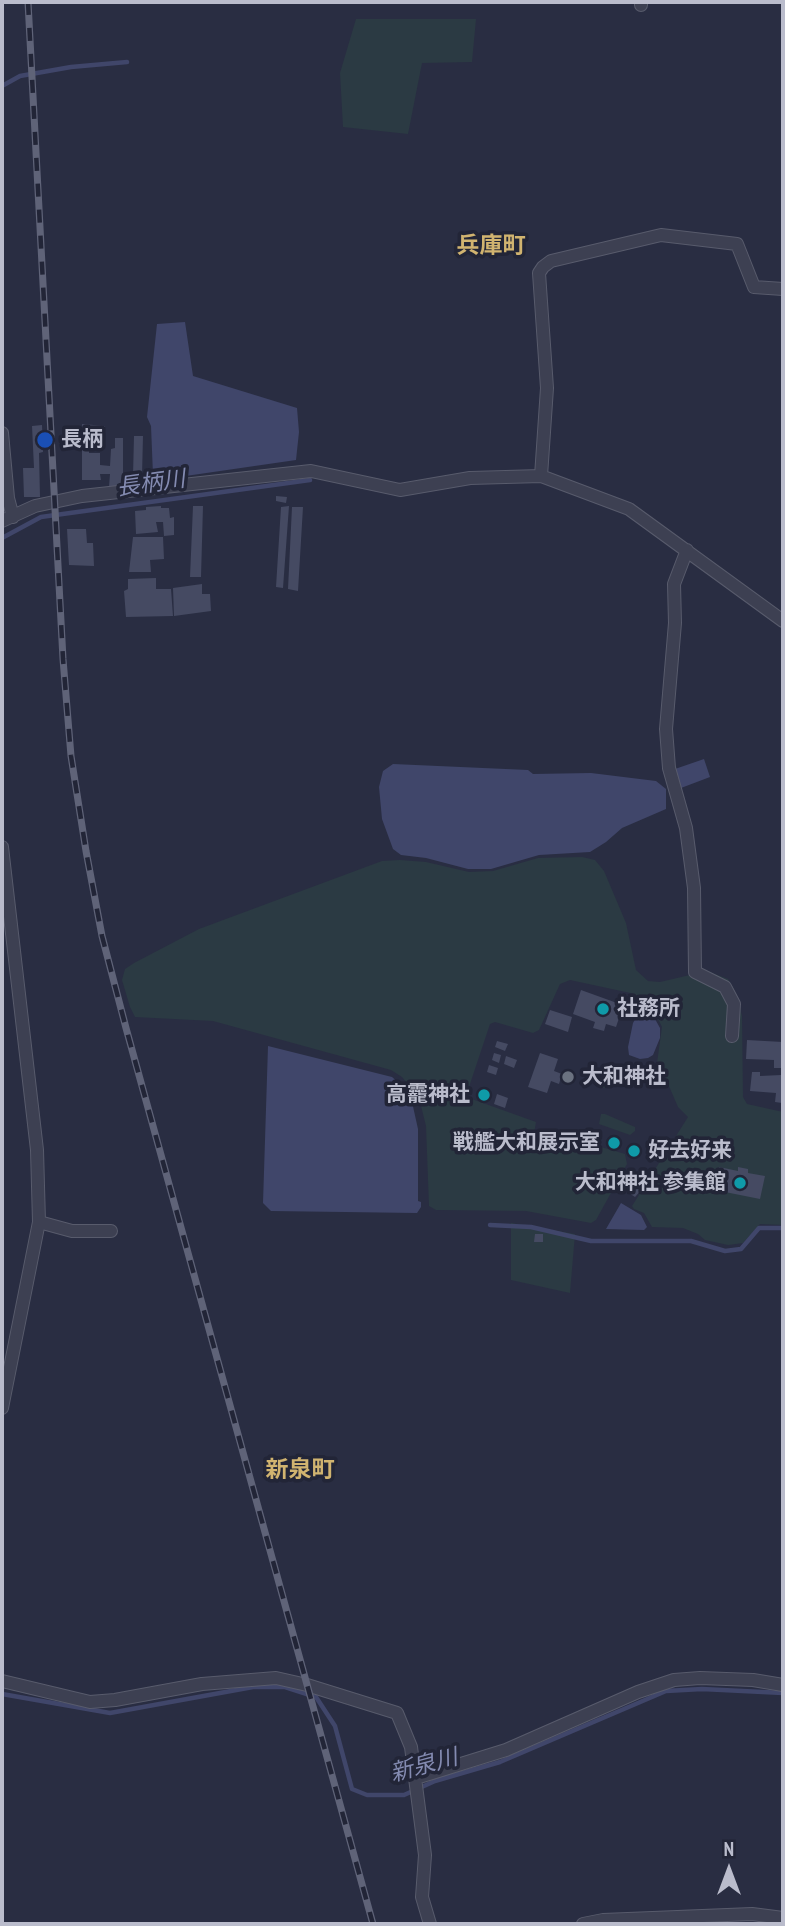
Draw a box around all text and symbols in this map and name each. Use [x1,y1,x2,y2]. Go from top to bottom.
district label: 兵庫町 [457,232,525,260]
place label: 長柄 [61,427,103,453]
marker: 長柄 [35,430,55,450]
water label: 長柄川 [115,466,187,502]
place label: 社務所 [617,996,680,1022]
marker: 社務所 [595,1001,611,1017]
place label: 大和神社 [582,1064,666,1090]
marker: 大和神社 [560,1069,576,1085]
place label: 高龗神社 [386,1082,470,1108]
marker: 高龗神社 [476,1087,492,1103]
place label: 戦艦大和展示室 [453,1130,600,1156]
marker: 戦艦大和展示室 [606,1135,622,1151]
place label: 好去好来 [648,1138,732,1164]
marker: 好去好来 [626,1143,642,1159]
place label: 大和神社 参集館 [575,1170,726,1196]
marker: 大和神社 参集館 [732,1175,748,1191]
district label: 新泉町 [266,1456,334,1484]
water label: 新泉川 [387,1744,461,1788]
north arrow [694,1835,764,1905]
text: N [724,1837,734,1861]

